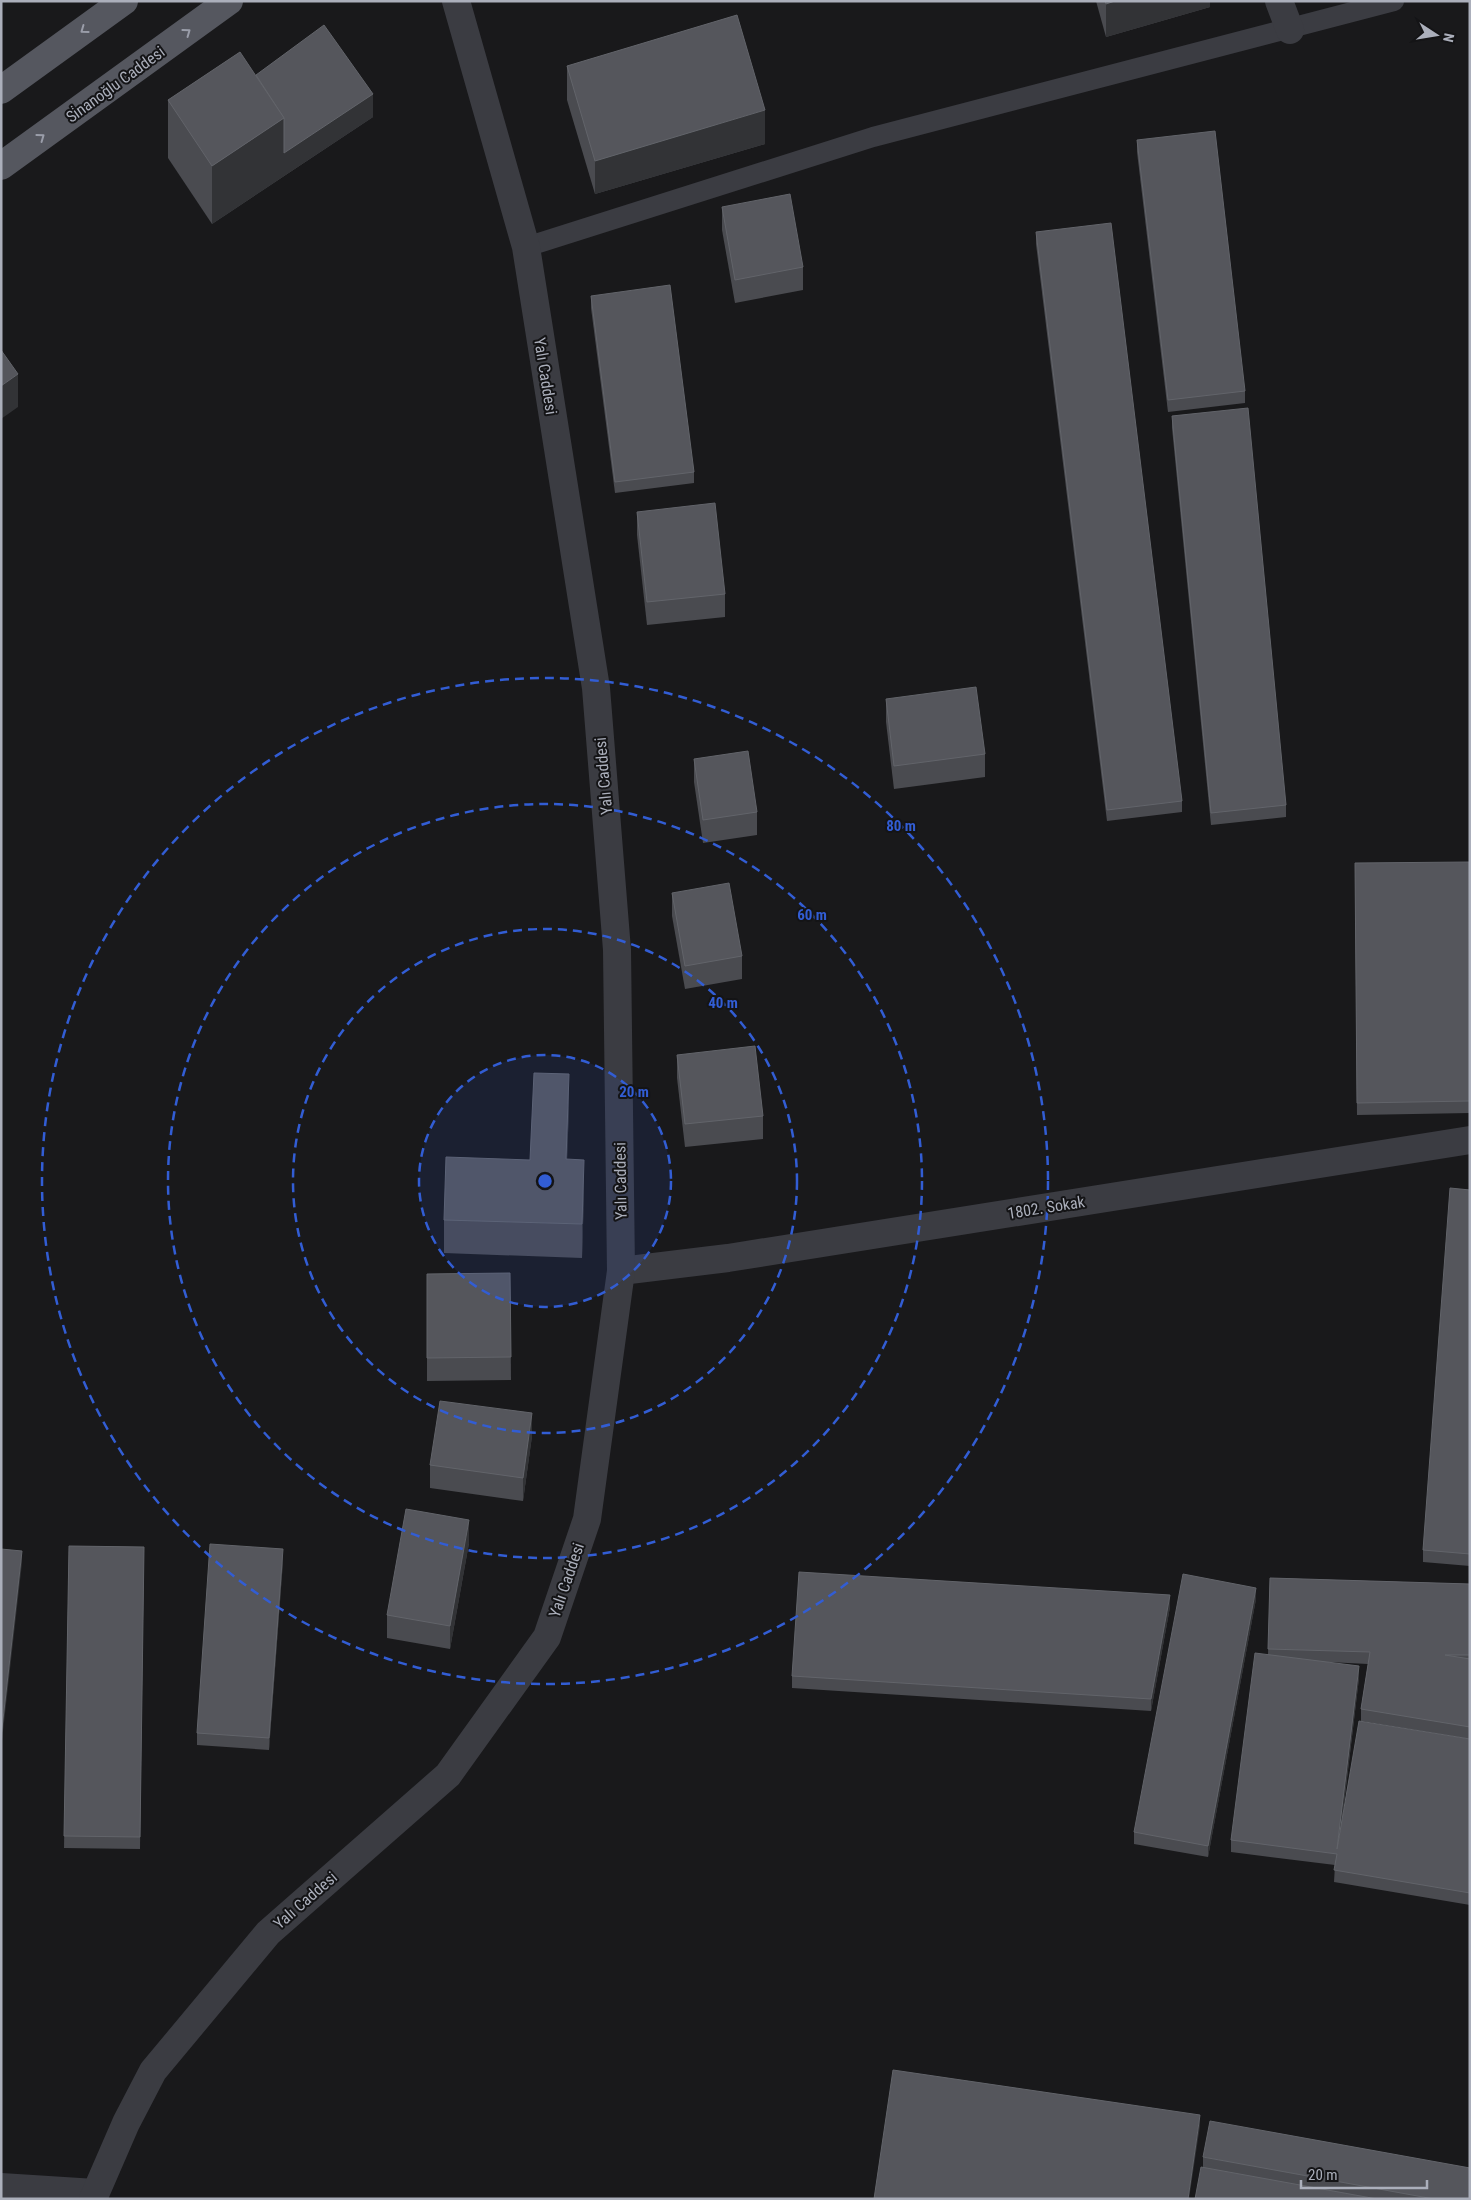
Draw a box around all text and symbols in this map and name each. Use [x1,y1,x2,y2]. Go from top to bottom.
north arrow [1411,10,1461,60]
one-way arrow [80,24,90,33]
one-way arrow [181,29,190,38]
text: N [1440,32,1457,44]
street label: Si̇nanoğlu Caddesi [62,42,168,127]
one-way arrow [35,134,45,143]
street label: Yalı Caddesi [530,336,561,416]
street label: Yalı Caddesi [591,736,616,815]
text: 80 m [886,817,916,835]
text: 60 m [797,906,827,924]
text: 40 m [708,994,738,1012]
text: 20 m [619,1083,649,1101]
street label: Yalı Caddesi [610,1142,631,1220]
centre of rings [536,1172,554,1190]
street label: 1802. Sokak [1006,1192,1087,1223]
street label: Yalı Caddesi [545,1540,588,1620]
street label: Yalı Caddesi [270,1868,341,1933]
scale bar [1301,2158,1427,2190]
text: 20 m [1308,2166,1338,2184]

